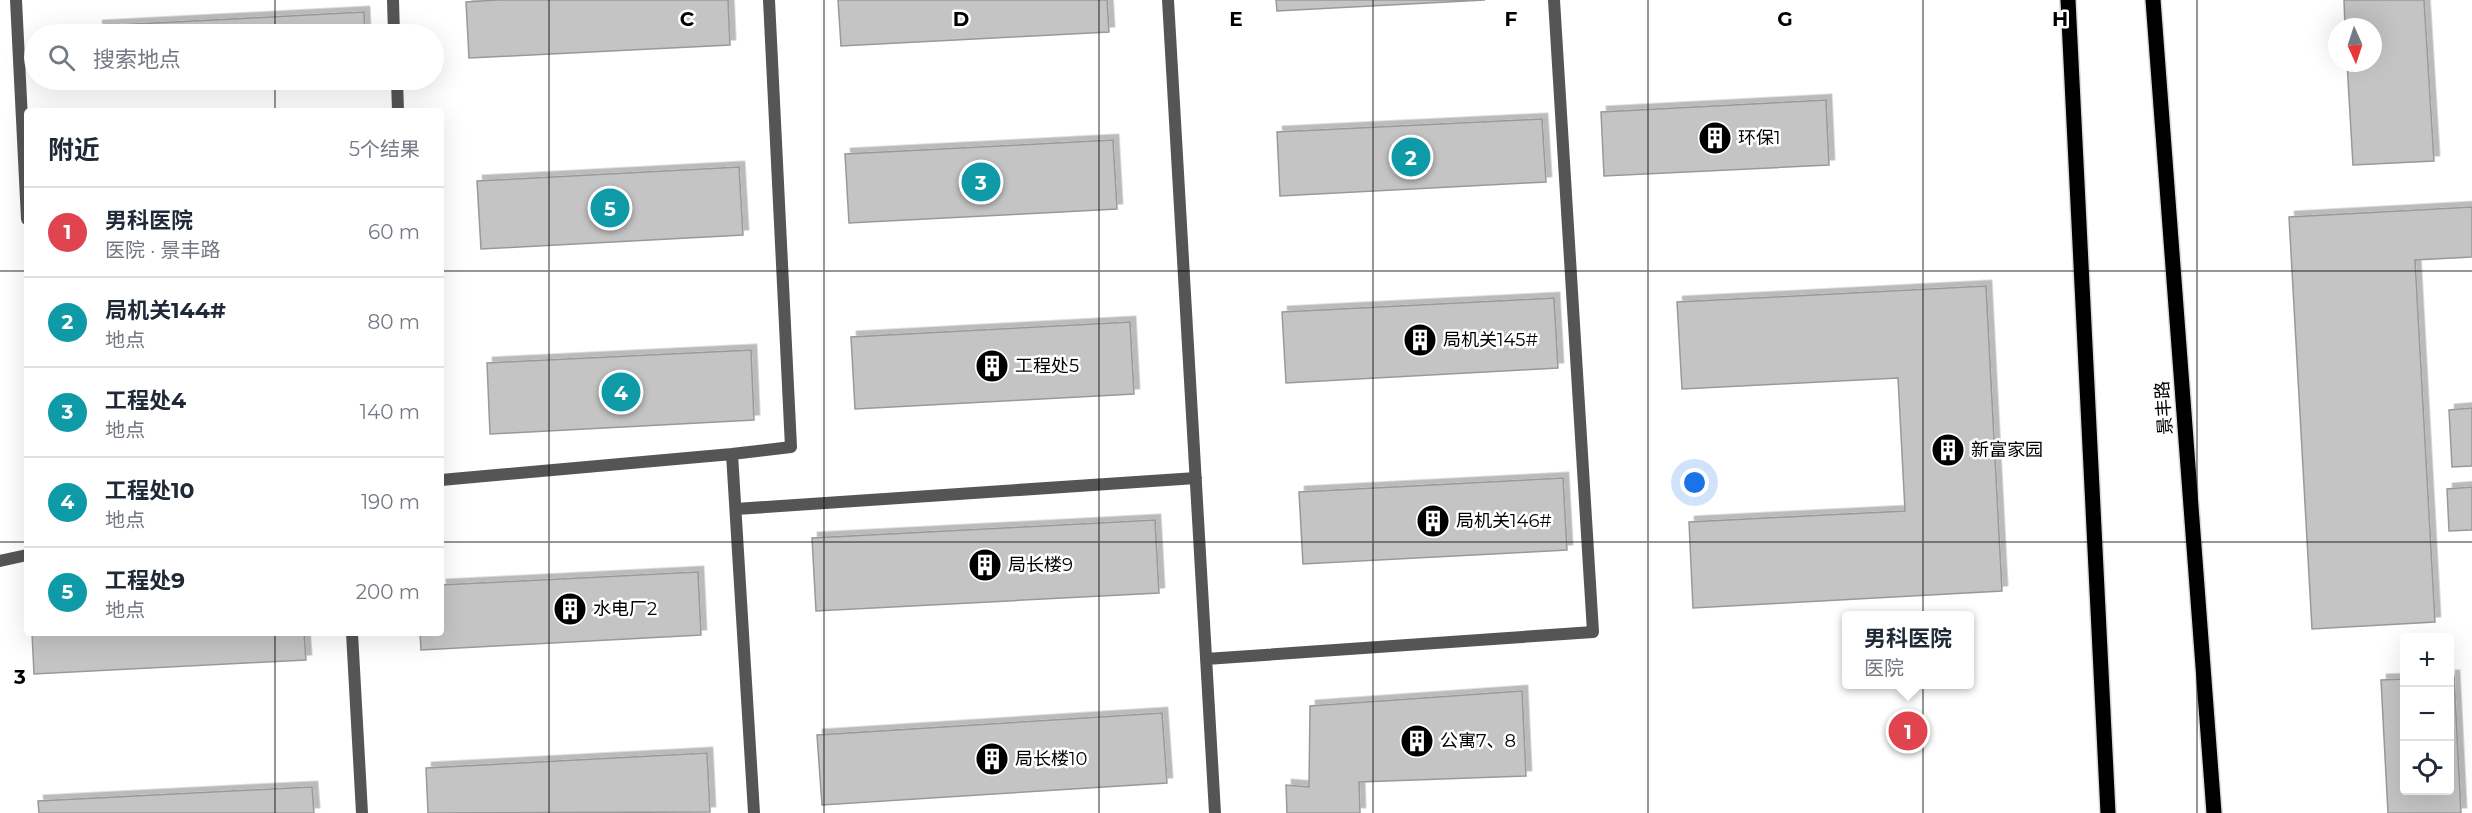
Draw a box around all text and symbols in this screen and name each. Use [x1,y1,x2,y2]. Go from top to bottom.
text: C [680,7,695,31]
text: D [953,7,969,31]
text: E [1229,7,1243,31]
text: F [1505,7,1518,31]
text: G [1777,7,1793,31]
text: H [2052,7,2068,31]
north arrow [2328,18,2382,72]
search box [24,24,444,90]
icon: search [45,41,78,74]
text: 搜索地点 [93,46,181,73]
building icon: 环保1 [1697,120,1733,156]
place label: 环保1 [1738,127,1781,149]
text: 附近 [48,134,100,166]
pin: 2 [1392,134,1430,180]
text: 5个结果 [349,137,420,161]
pin: 3 [962,160,1000,204]
pin: 5 [590,186,630,230]
text: 男科医院 [105,207,193,234]
text: 1 [64,220,71,244]
text: 60 m [368,220,420,244]
text: 医院 · 景丰路 [105,238,221,262]
text: 局机关144# [105,297,226,324]
text: 2 [62,310,73,334]
text: 80 m [368,310,420,334]
building icon: 局机关145# [1402,322,1438,358]
text: 地点 [105,328,145,352]
place label: 局机关145# [1443,329,1538,351]
building icon: 工程处5 [974,348,1010,384]
place label: 工程处5 [1015,355,1079,377]
pin: 4 [602,370,640,414]
street label: 景丰路 [2151,380,2177,436]
text: 工程处4 [105,387,186,414]
text: 3 [62,400,73,424]
text: 140 m [360,400,420,424]
text: 地点 [105,418,145,442]
building icon: 新富家园 [1930,432,1966,468]
place label: 新富家园 [1971,439,2043,461]
your location [1680,468,1709,497]
text: 工程处10 [105,477,195,504]
text: 4 [61,490,74,514]
text: 190 m [361,490,420,514]
building icon: 局机关146# [1415,503,1451,539]
text: 地点 [105,508,145,532]
place label: 局机关146# [1456,510,1552,532]
building icon: 局长楼9 [967,547,1003,583]
place label: 局长楼9 [1008,554,1073,576]
text: 工程处9 [105,567,185,594]
text: 5 [62,580,73,604]
text: 200 m [356,580,420,604]
building icon: 水电厂2 [552,591,588,627]
text: 地点 [105,598,145,622]
place label: 水电厂2 [593,598,657,620]
popup [1842,611,1974,689]
text: 男科医院 [1864,625,1952,652]
map controls [2400,633,2454,795]
button: + [2400,633,2454,687]
text: 医院 [1864,656,1904,680]
text: 3 [13,665,26,689]
button: − [2400,687,2454,741]
pin: 1 [1888,708,1928,754]
building icon: 公寓7、8 [1399,723,1435,759]
place label: 公寓7、8 [1440,730,1516,752]
building icon: 局长楼10 [974,741,1010,777]
button: locate [2400,741,2454,795]
place label: 局长楼10 [1015,748,1087,770]

